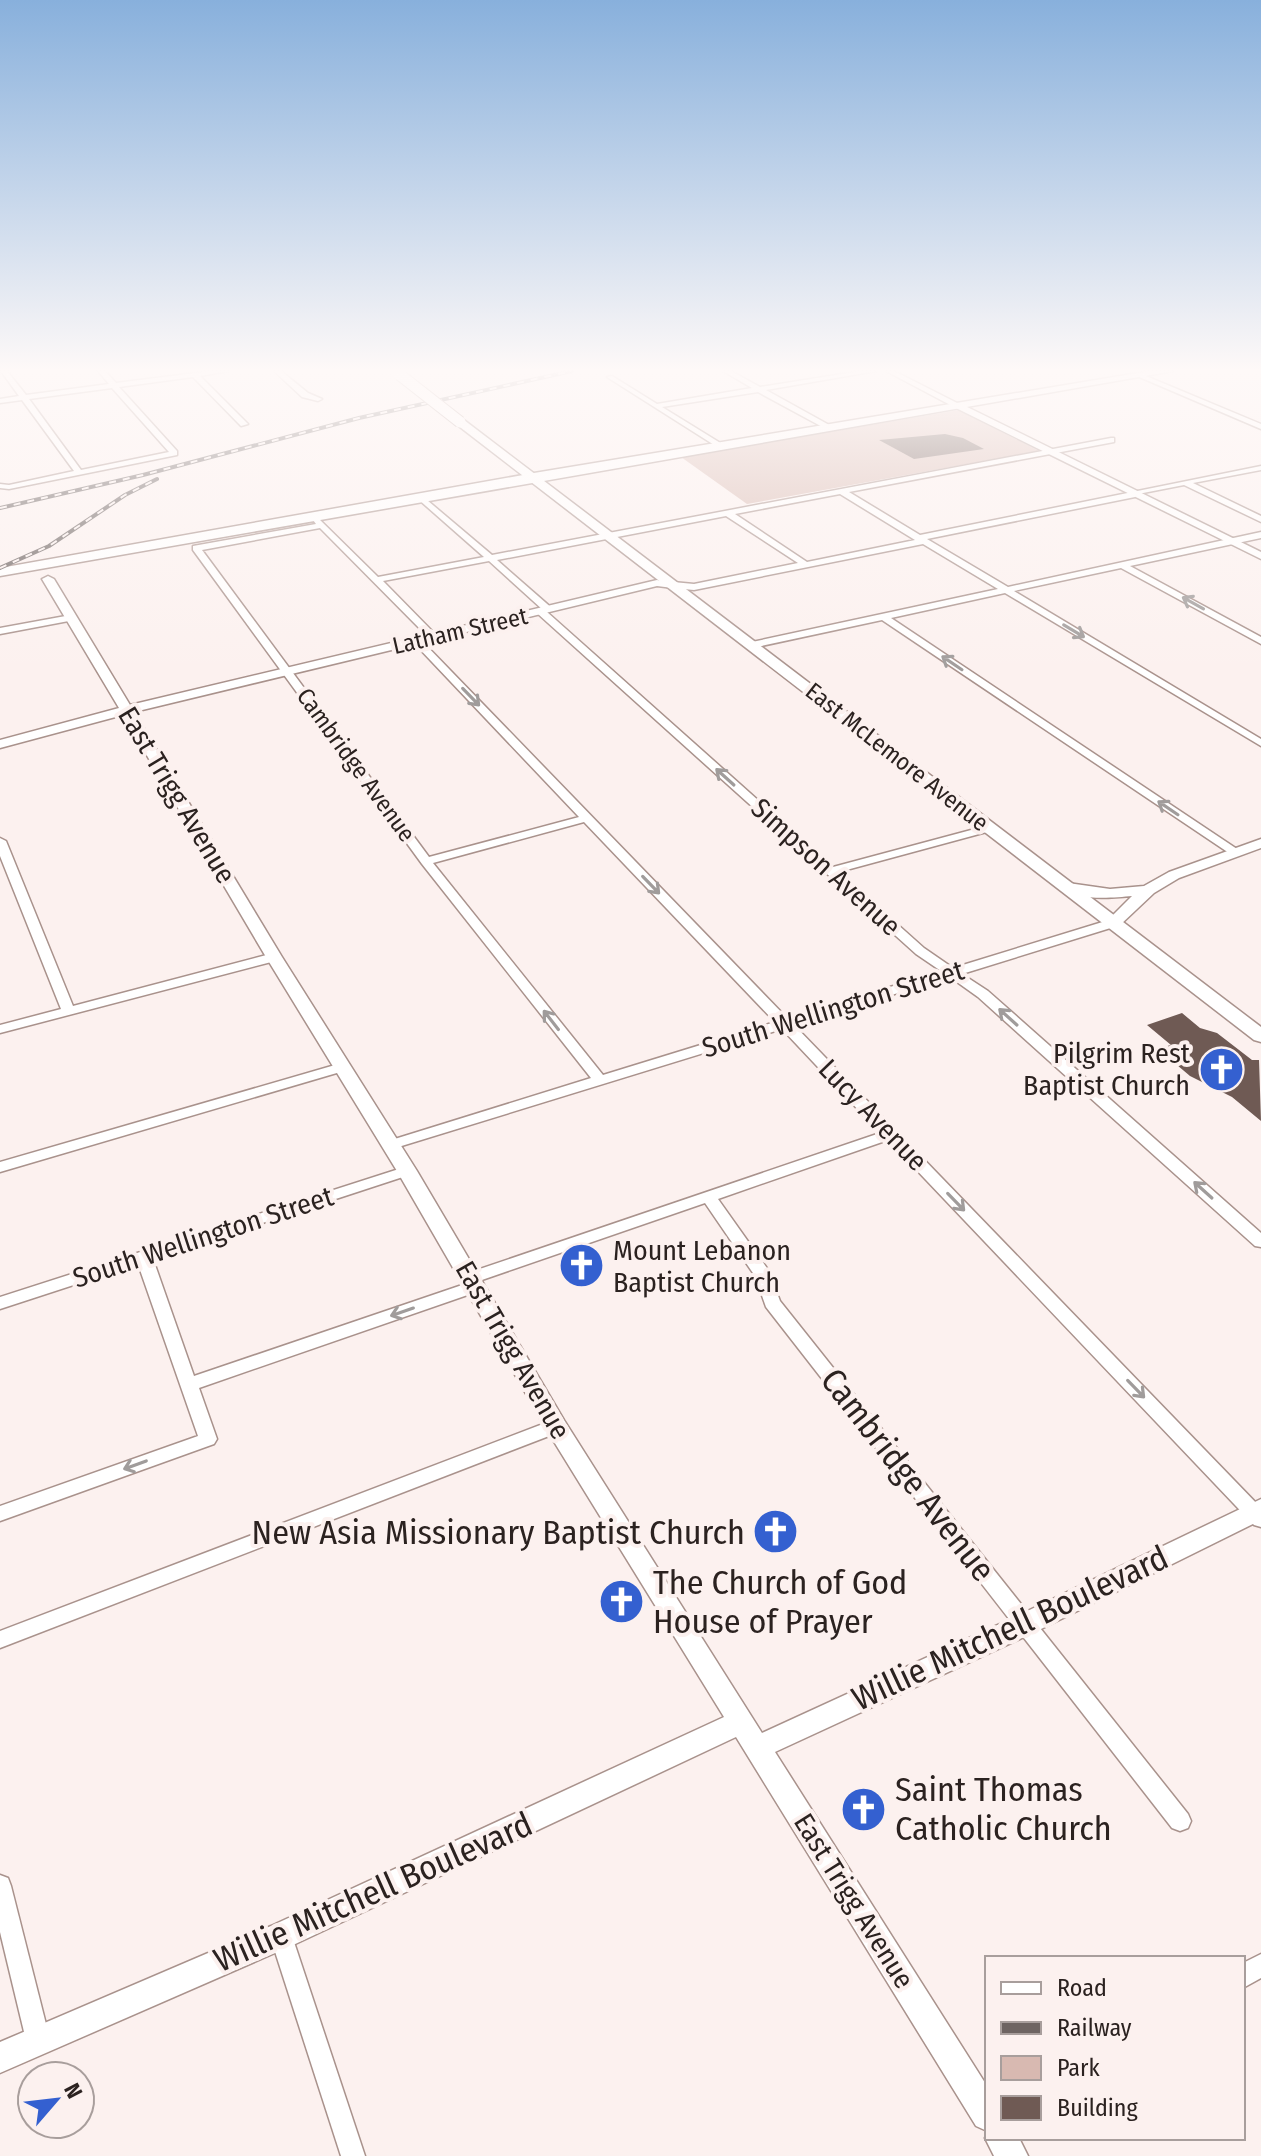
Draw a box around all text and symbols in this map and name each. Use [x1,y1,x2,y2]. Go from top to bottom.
one-way arrow [1181,595,1205,611]
street label: Latham Street [390,602,530,660]
one-way arrow [1061,624,1085,639]
one-way arrow [942,655,964,671]
street label: East McLemore Avenue [800,677,994,837]
street label: Cambridge Avenue [291,683,421,847]
one-way arrow [462,687,481,707]
street label: East Trigg Avenue [111,701,243,889]
one-way arrow [716,768,736,786]
street label: Simpson Avenue [745,791,907,943]
one-way arrow [1158,800,1180,816]
one-way arrow [642,875,661,895]
street label: South Wellington Street [698,953,969,1064]
one-way arrow [999,1008,1019,1026]
one-way arrow [542,1010,560,1031]
place label: Pilgrim Rest Baptist Church [1023,1037,1191,1102]
church icon: Pilgrim Rest Baptist Church [1197,1045,1245,1093]
street label: Lucy Avenue [812,1053,934,1177]
street label: South Wellington Street [69,1179,338,1295]
one-way arrow [1193,1181,1213,1199]
one-way arrow [947,1192,966,1212]
place label: Mount Lebanon Baptist Church [613,1234,791,1299]
church icon: Mount Lebanon Baptist Church [558,1242,606,1290]
street label: East Trigg Avenue [449,1255,577,1445]
one-way arrow [390,1305,415,1320]
street label: Cambridge Avenue [812,1360,1004,1590]
one-way arrow [1126,1379,1145,1399]
one-way arrow [123,1459,148,1474]
church icon: New Asia Missionary Baptist Church [752,1508,800,1556]
place label: New Asia Missionary Baptist Church [252,1512,745,1553]
street label: Willie Mitchell Boulevard [845,1537,1175,1719]
place label: The Church of God House of Prayer [653,1562,907,1642]
church icon: The Church of God House of Prayer [598,1578,646,1626]
place label: Saint Thomas Catholic Church [895,1769,1112,1849]
church icon: Saint Thomas Catholic Church [840,1785,888,1833]
street label: Willie Mitchell Boulevard [207,1803,539,1981]
street label: East Trigg Avenue [787,1807,921,1995]
legend [985,1956,1245,2140]
text: Road [1057,1974,1107,2002]
text: Railway [1057,2014,1132,2042]
text: Park [1057,2054,1100,2082]
north arrow [16,2060,96,2140]
text: N [58,2079,88,2103]
text: Building [1057,2094,1139,2122]

